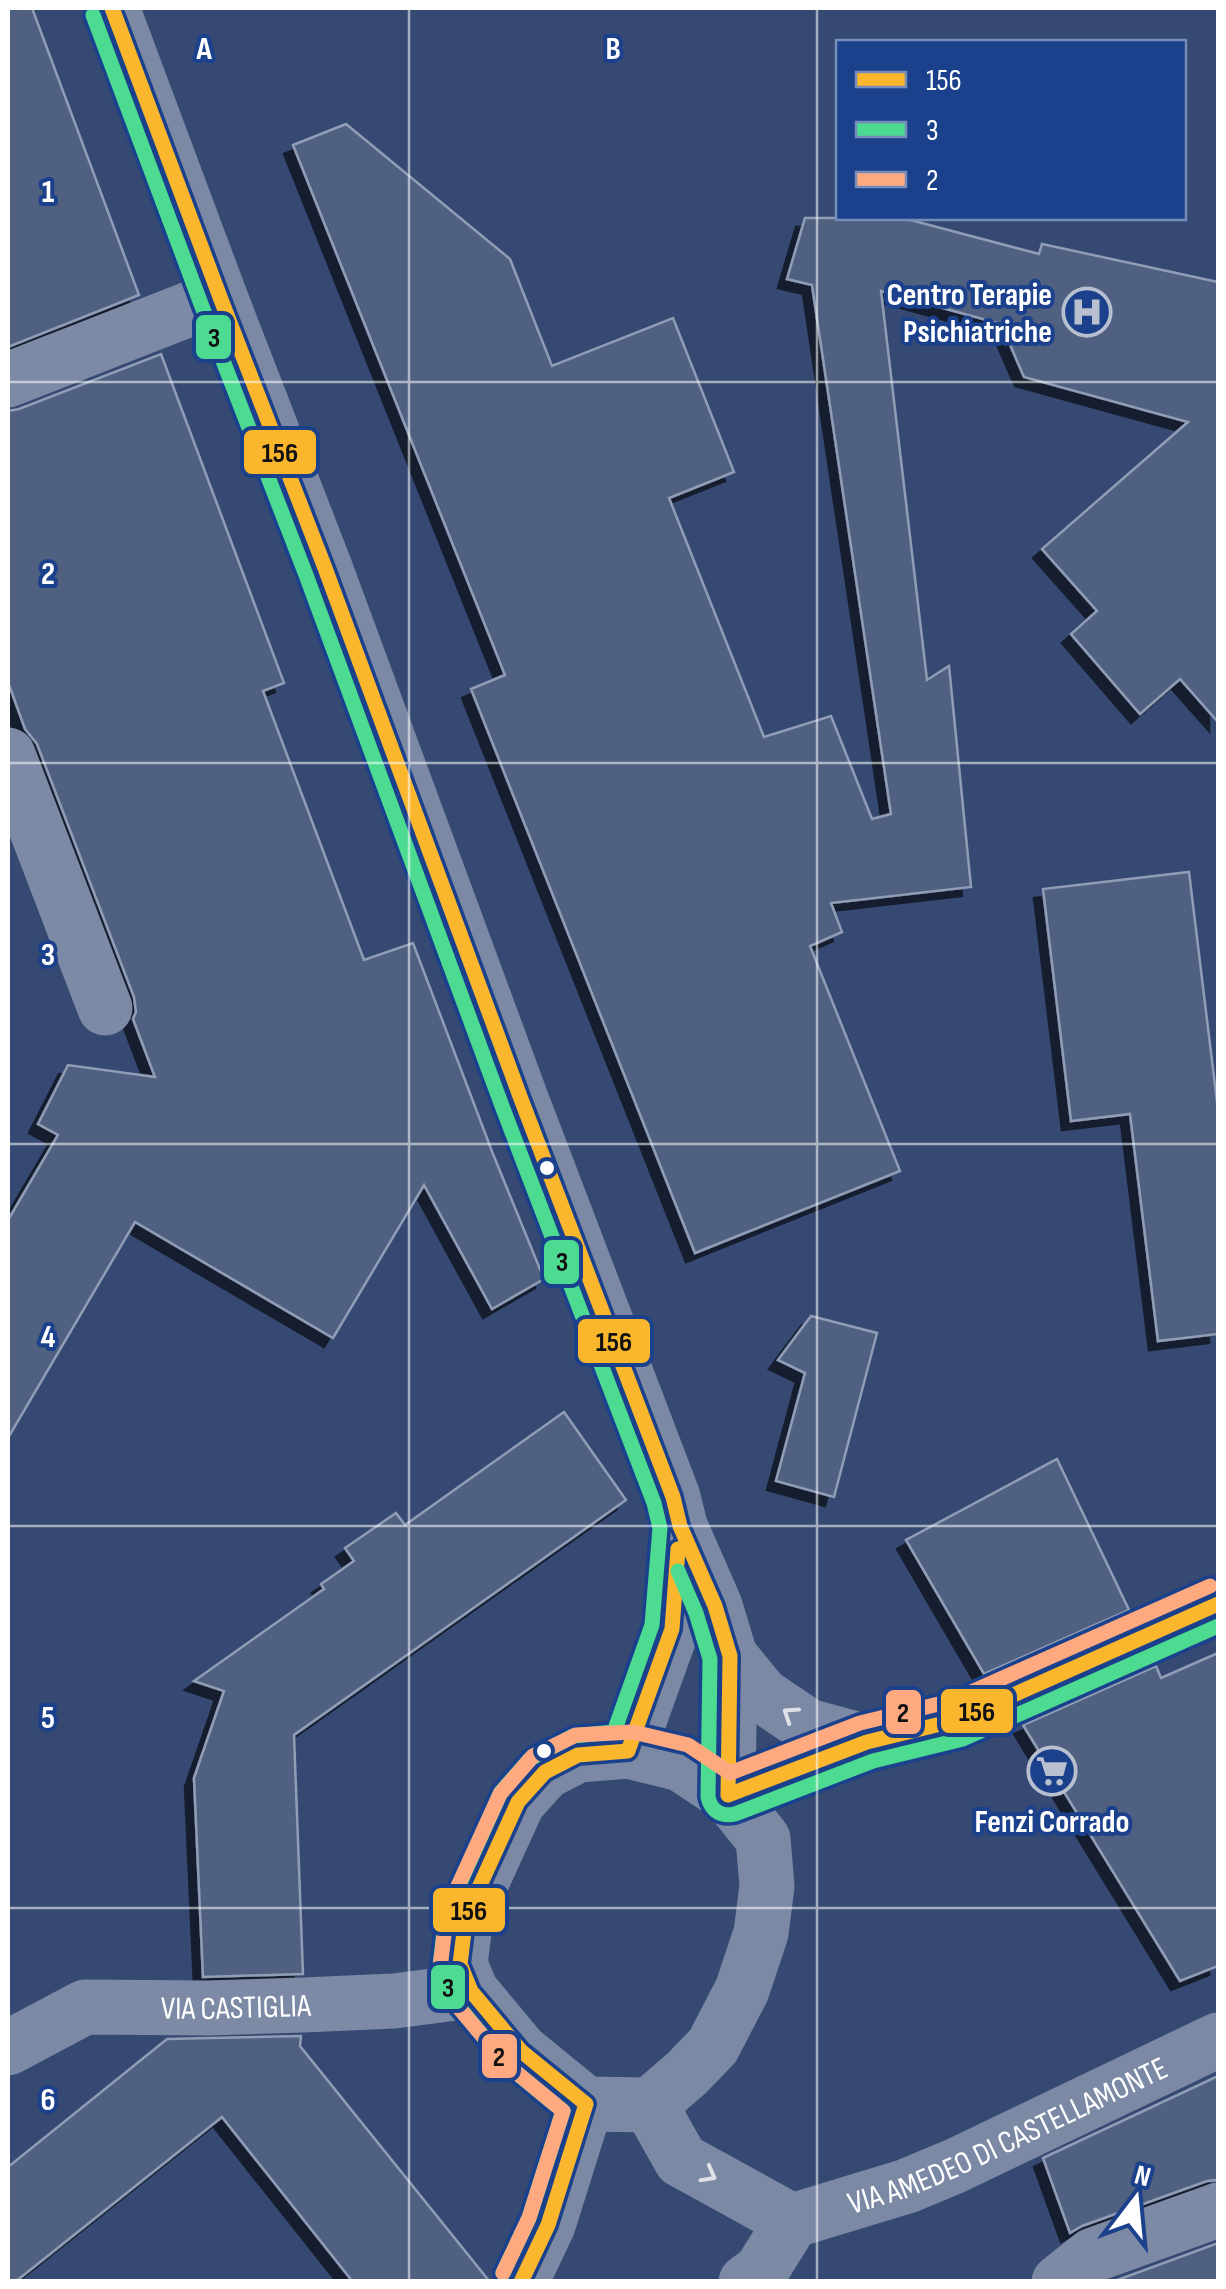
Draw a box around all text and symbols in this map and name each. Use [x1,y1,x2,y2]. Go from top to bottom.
text: A [195,30,212,69]
text: B [605,30,621,69]
legend [836,40,1186,220]
text: 156 [926,63,962,99]
text: 3 [926,113,939,149]
text: 2 [926,163,938,199]
text: 1 [42,173,55,212]
place label: Centro Terapie Psichiatriche [886,276,1052,352]
hospital icon: Centro Terapie Psichiatriche [1061,286,1113,338]
line badge: 3 [194,313,233,361]
text: 3 [208,322,220,355]
line badge: 156 [242,428,318,476]
text: 156 [262,437,298,470]
text: 2 [41,555,55,594]
text: 3 [41,936,55,975]
unlabelled marker [537,1158,557,1178]
line badge: 3 [542,1238,581,1286]
text: 3 [556,1246,568,1279]
line badge: 156 [576,1317,652,1365]
text: 4 [41,1318,56,1357]
text: 156 [596,1326,632,1359]
line badge: 156 [939,1687,1015,1735]
line badge: 2 [884,1688,923,1736]
text: 156 [959,1696,995,1729]
text: 2 [897,1697,909,1730]
text: 5 [41,1699,55,1738]
one-way arrow [782,1708,801,1726]
unlabelled marker [534,1741,554,1761]
supermarket icon: Fenzi Corrado [1026,1745,1078,1797]
place label: Fenzi Corrado [975,1803,1129,1842]
line badge: 156 [431,1886,507,1934]
text: 156 [451,1895,487,1928]
line badge: 3 [429,1963,467,2011]
text: 3 [442,1972,454,2005]
street label: VIA CASTIGLIA [161,1987,312,2029]
line badge: 2 [480,2032,519,2080]
text: 2 [493,2041,505,2074]
street label: VIA AMEDEO DI CASTELLAMONTE [839,2049,1173,2219]
text: 6 [40,2081,56,2120]
north arrow [1086,2149,1186,2249]
one-way arrow [698,2163,717,2182]

